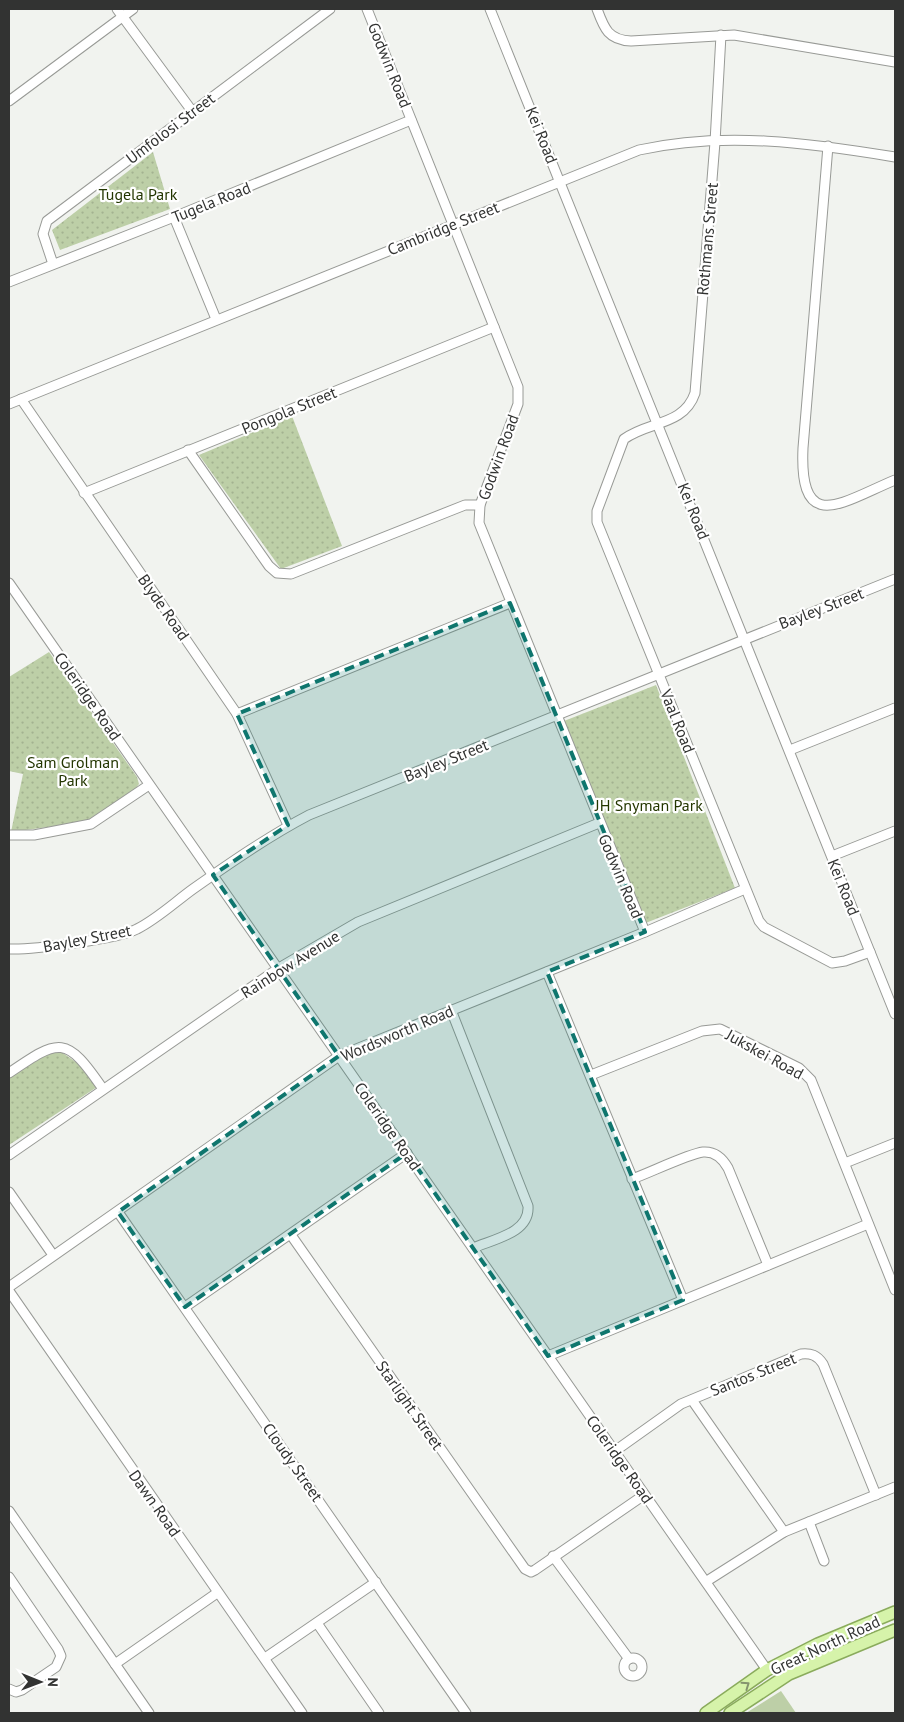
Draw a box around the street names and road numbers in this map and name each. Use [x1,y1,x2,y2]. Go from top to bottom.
street label: Godwin Road [364,20,416,110]
street label: Umfolosi Street [122,88,219,168]
street label: Kei Road [522,104,562,166]
street label: Tugela Road [169,177,253,227]
street label: Rothmans Street [692,181,722,296]
street label: Cambridge Street [384,196,502,259]
street label: Pongola Street [239,382,340,438]
street label: Godwin Road [473,411,523,503]
street label: Kei Road [674,480,714,542]
street label: Blyde Road [134,570,194,644]
street label: Bayley Street [776,582,867,633]
street label: Coleridge Road [50,648,126,744]
street label: Vaal Road [656,685,700,756]
street label: Bayley Street [401,734,492,786]
street label: Godwin Road [594,831,648,921]
street label: Kei Road [824,856,864,918]
street label: Bayley Street [41,920,133,956]
street label: Rainbow Avenue [237,926,343,1002]
street label: Wordsworth Road [338,1000,456,1066]
street label: Jukskei Road [722,1024,807,1084]
street label: Coleridge Road [350,1078,426,1174]
street label: Santos Street [707,1347,799,1400]
street label: Starlight Street [372,1357,448,1454]
street label: Coleridge Road [582,1411,658,1507]
street label: Cloudy Street [259,1419,328,1506]
street label: Dawn Road [125,1466,185,1540]
street label: Great North Road [767,1611,883,1679]

